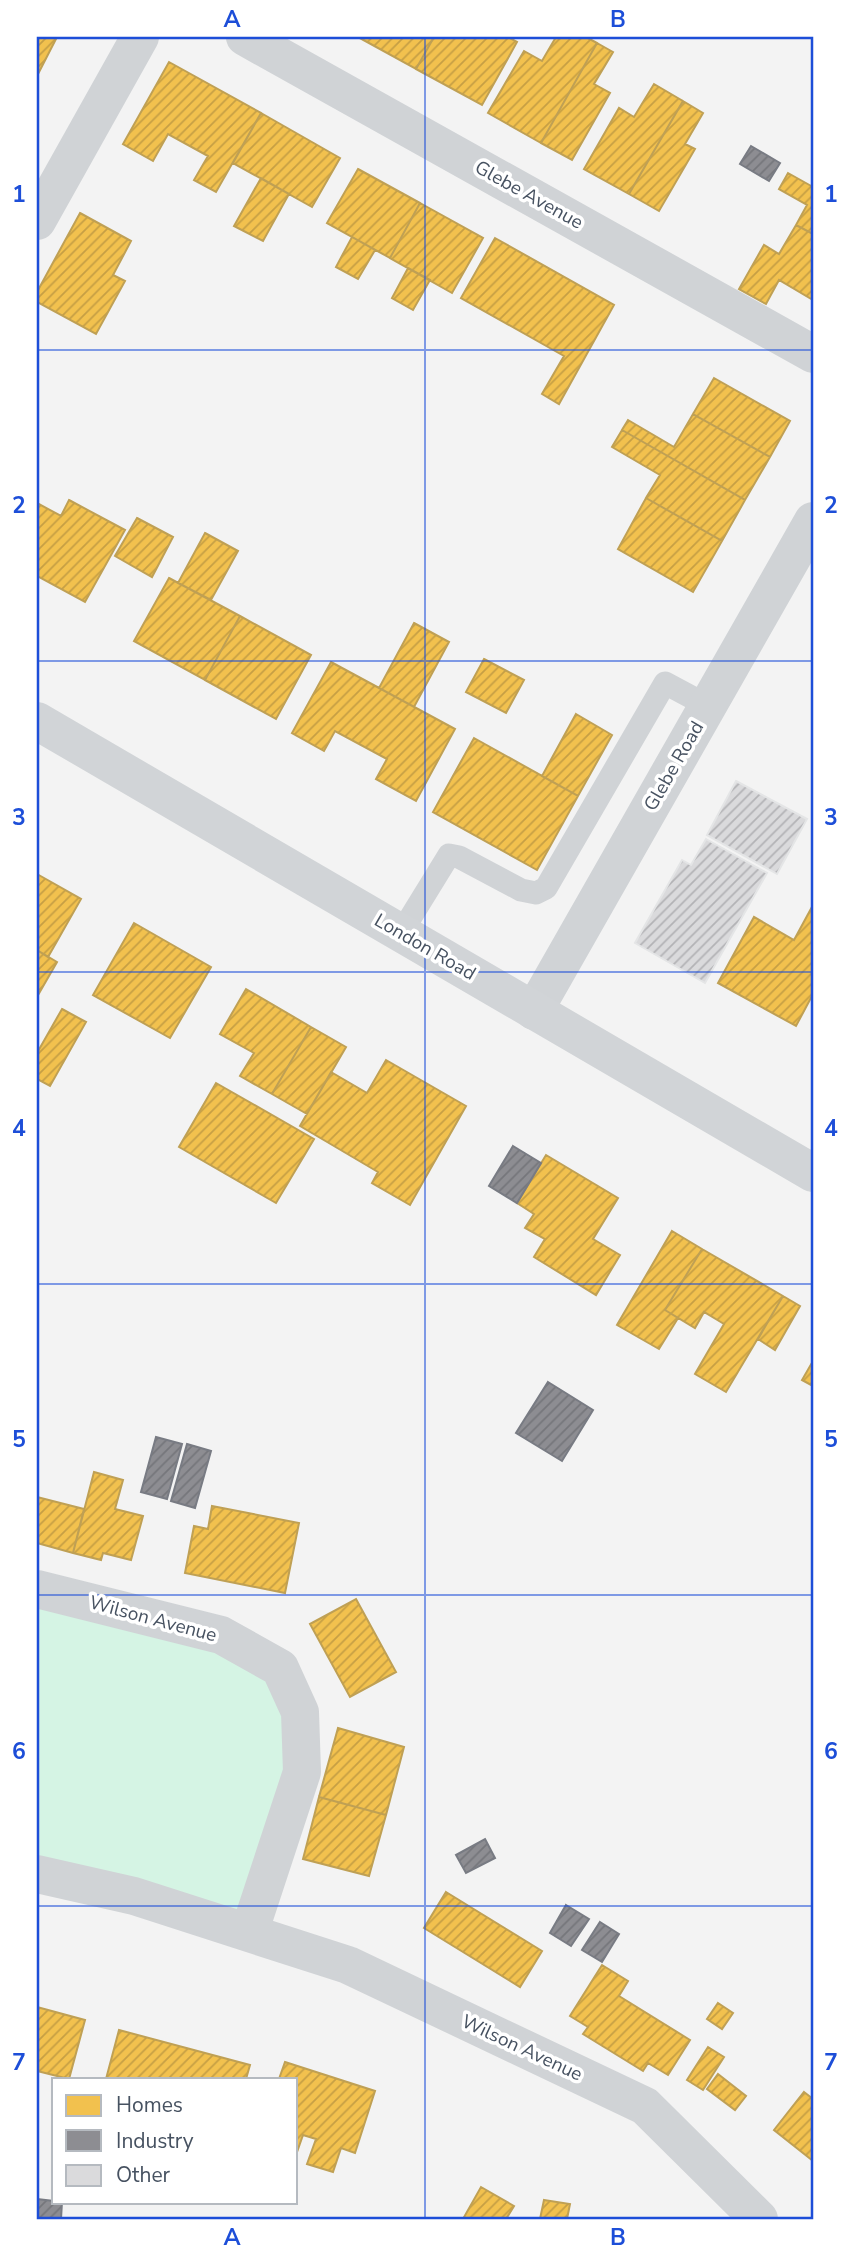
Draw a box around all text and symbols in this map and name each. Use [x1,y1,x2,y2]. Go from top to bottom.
text: A [223,4,241,35]
text: B [610,4,626,35]
street label: Glebe Avenue [470,154,588,236]
text: 1 [12,179,26,210]
text: 1 [824,179,838,210]
text: 2 [12,490,26,521]
text: 2 [824,490,838,521]
street label: Glebe Road [638,716,710,816]
text: 3 [12,802,26,833]
text: 3 [824,802,838,833]
street label: London Road [370,907,480,987]
text: 4 [12,1113,26,1144]
text: 4 [824,1113,838,1144]
text: 5 [12,1424,26,1455]
text: 5 [824,1424,838,1455]
street label: Wilson Avenue [86,1590,220,1648]
text: 6 [12,1736,26,1767]
text: 6 [824,1736,838,1767]
street label: Wilson Avenue [457,2009,587,2087]
text: 7 [12,2047,26,2078]
text: 7 [824,2047,838,2078]
legend [52,2078,298,2204]
text: Homes [116,2091,183,2119]
text: Industry [116,2127,194,2155]
text: Other [116,2161,171,2189]
text: A [223,2222,241,2253]
text: B [610,2222,626,2253]

